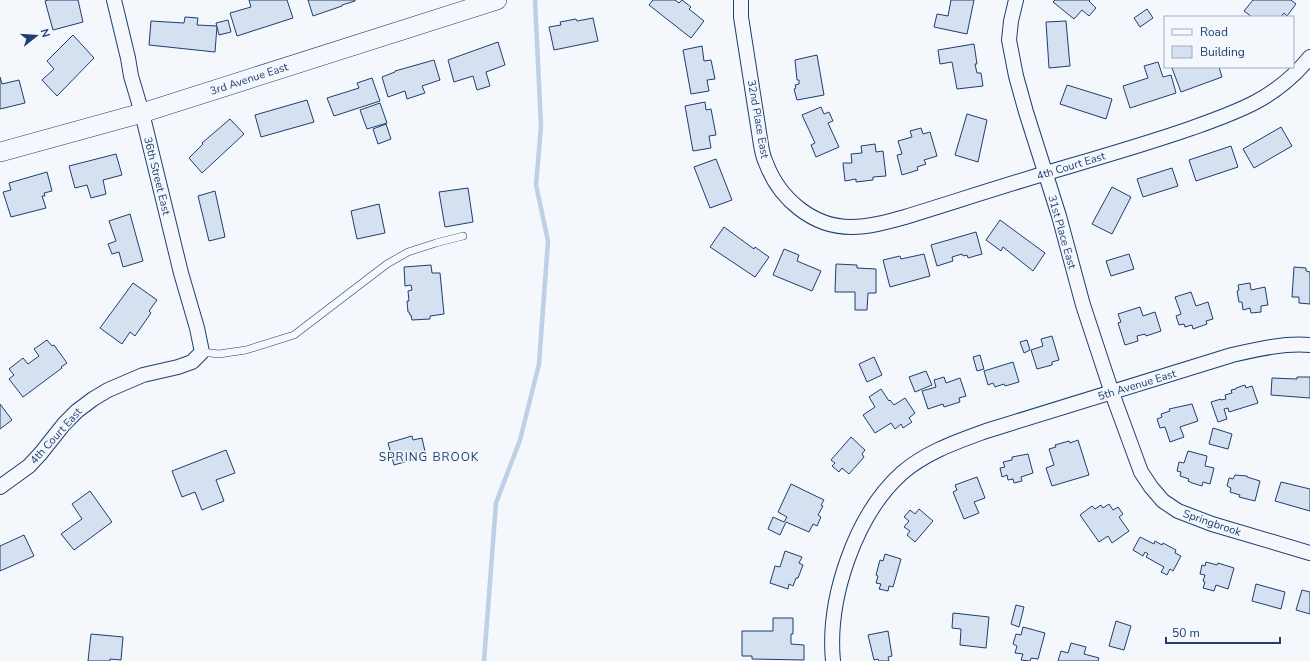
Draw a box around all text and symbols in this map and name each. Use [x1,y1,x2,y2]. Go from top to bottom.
north arrow [16,16,56,56]
legend [1164,16,1294,68]
text: Road [1200,24,1228,40]
text: N [37,27,53,39]
text: Building [1200,44,1245,60]
street label: 3rd Avenue East [208,59,290,99]
street label: 32nd Place East [744,78,772,160]
street label: 36th Street East [140,135,174,217]
street label: 4th Court East [1035,148,1107,184]
street label: 31st Place East [1044,193,1080,271]
street label: 5th Avenue East [1096,366,1178,404]
street label: 4th Court East [27,404,85,467]
district label: SPRING BROOK [379,449,479,465]
street label: Springbrook [1181,506,1243,540]
scale bar [1166,619,1280,645]
text: 50 m [1172,625,1200,641]

